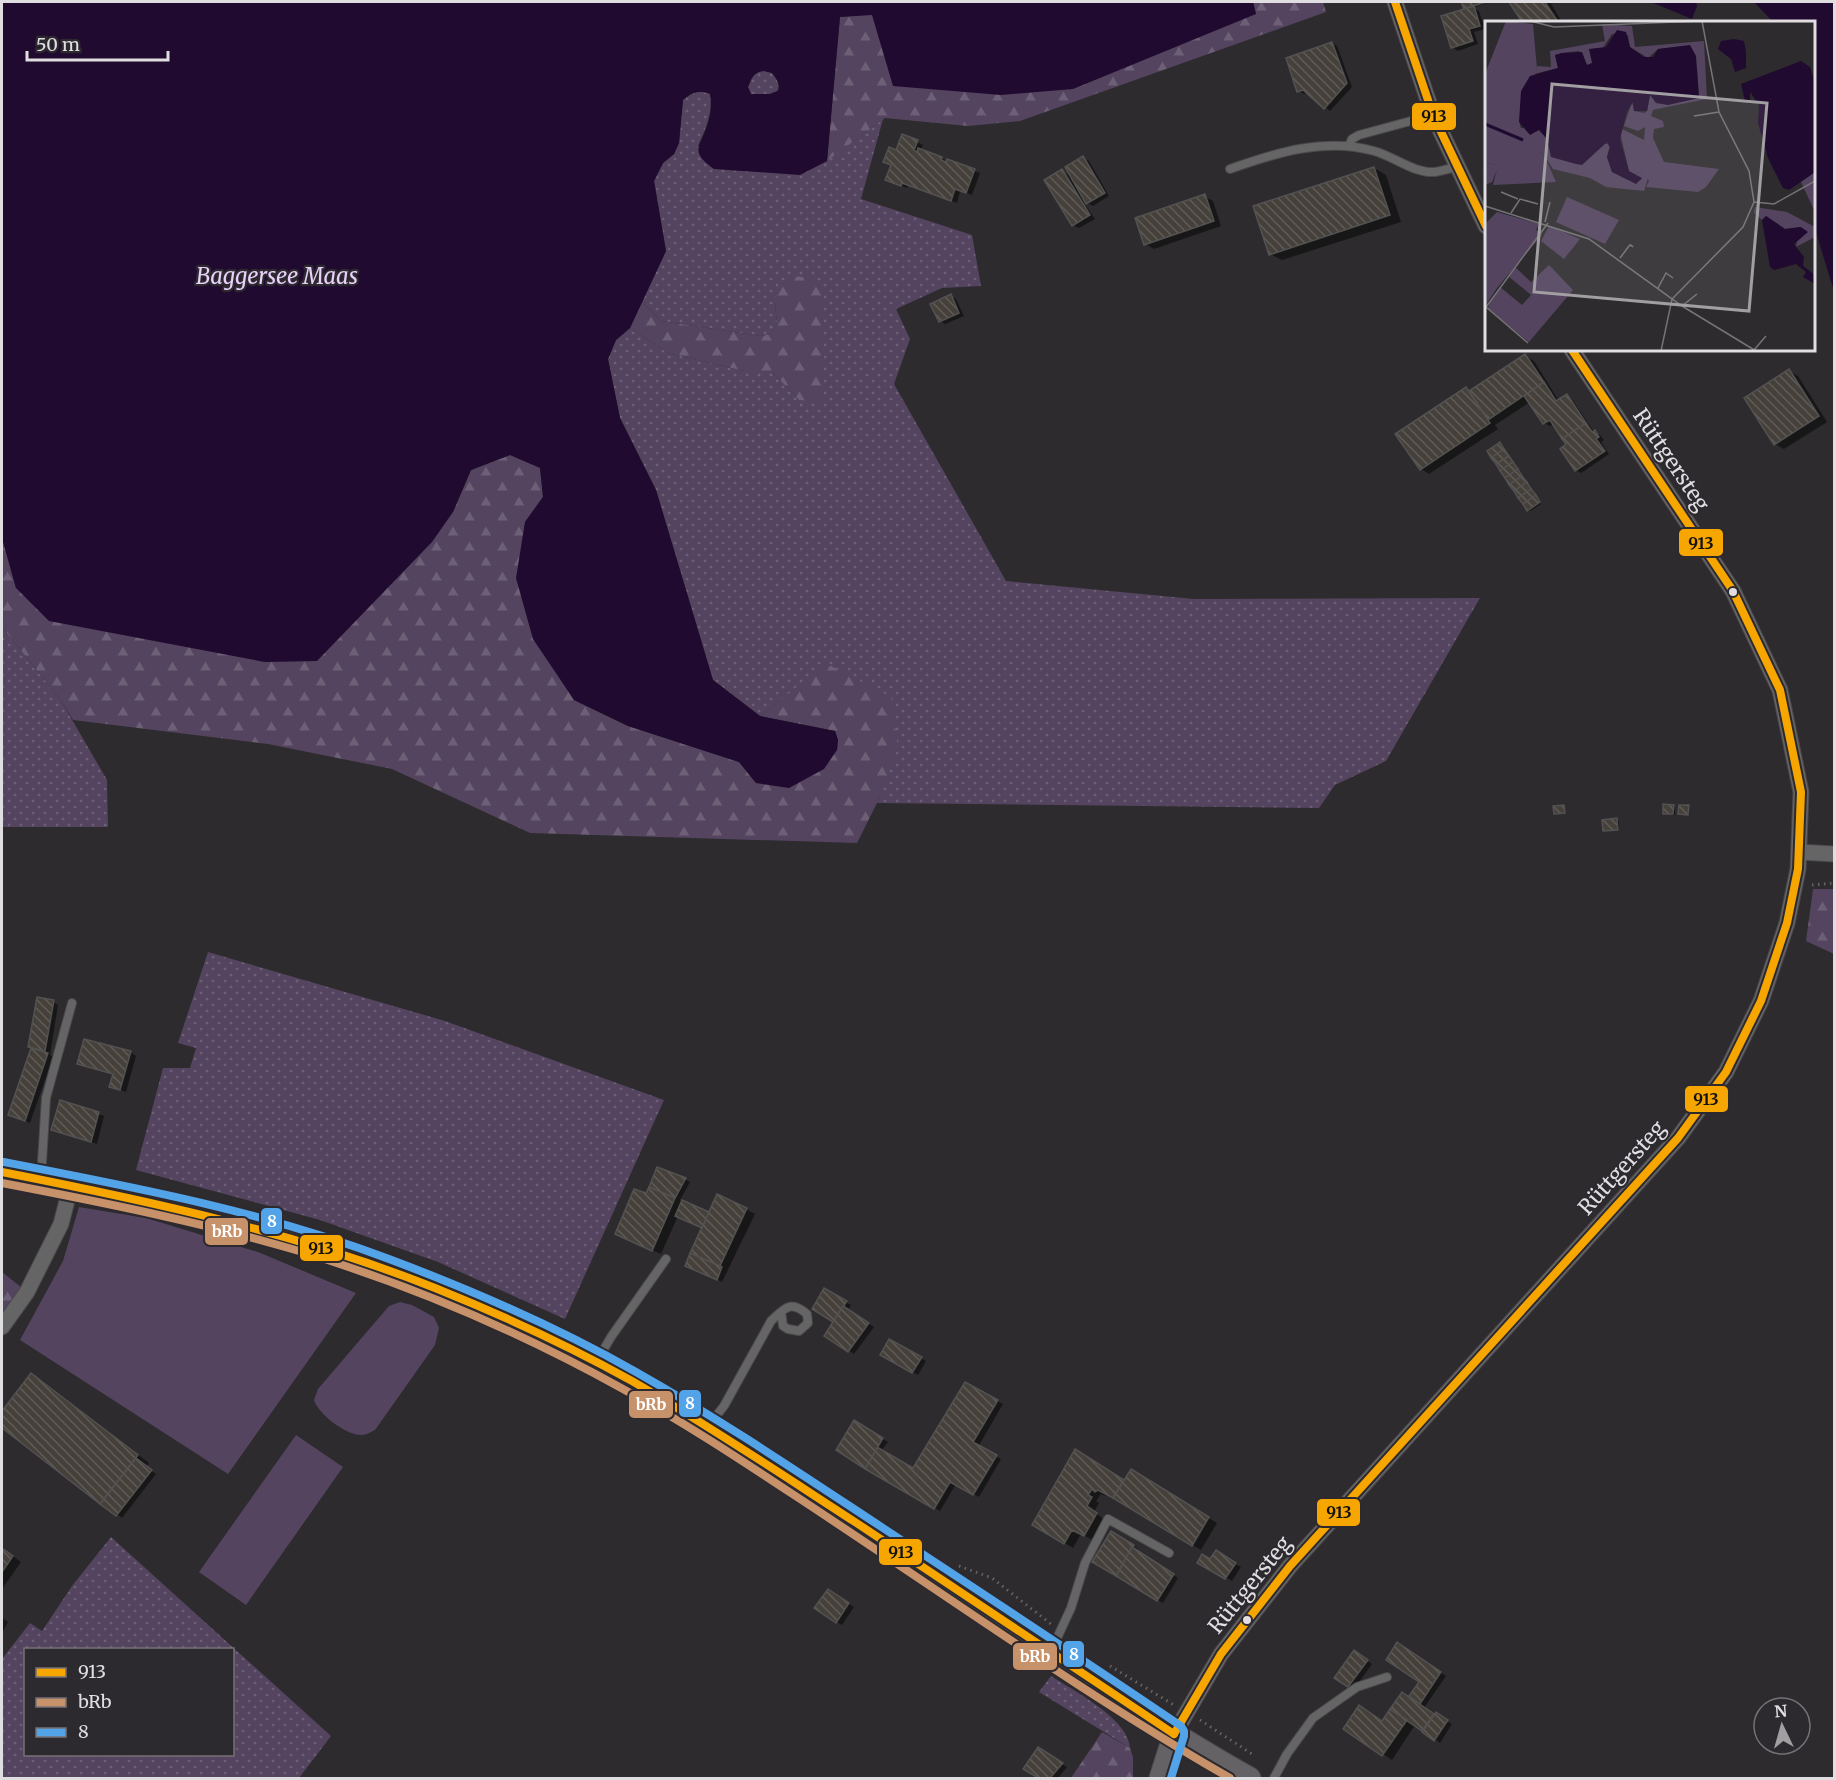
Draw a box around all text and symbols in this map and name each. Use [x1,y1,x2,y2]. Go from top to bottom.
inset map [1485,21,1815,351]
scale bar [27,24,168,62]
text: 50 m [36,33,80,56]
line badge: 913 [1411,102,1457,131]
text: 913 [1421,106,1447,126]
water label: Baggersee Maas [196,262,358,290]
street label: Rüttgersteg [1627,403,1716,516]
line badge: 913 [1678,528,1724,557]
text: 913 [1688,533,1714,553]
unlabelled marker [1727,586,1739,598]
line badge: 913 [1684,1085,1729,1113]
text: 913 [1693,1089,1719,1109]
street label: Rüttgersteg [1572,1115,1671,1220]
line badge: 8 [260,1207,283,1235]
text: 8 [267,1211,277,1231]
line badge: bRb [204,1217,249,1246]
text: bRb [212,1221,243,1241]
line badge: 913 [299,1234,344,1262]
text: 913 [308,1238,334,1258]
line badge: 8 [678,1389,702,1418]
line badge: bRb [628,1390,674,1419]
text: 8 [685,1393,695,1413]
text: bRb [636,1394,667,1414]
line badge: 913 [1316,1498,1361,1527]
text: 913 [1326,1502,1352,1522]
street label: Rüttgersteg [1202,1530,1297,1639]
line badge: 913 [878,1538,923,1566]
text: 913 [888,1542,914,1562]
unlabelled marker [1241,1614,1253,1626]
line badge: 8 [1062,1640,1085,1668]
line badge: bRb [1012,1642,1058,1671]
text: 8 [1069,1644,1079,1664]
text: bRb [1020,1646,1051,1666]
legend [24,1648,234,1756]
text: 913 [78,1660,106,1683]
text: bRb [77,1690,112,1713]
north arrow [1752,1696,1812,1756]
text: N [1774,1701,1788,1722]
text: 8 [78,1720,89,1743]

